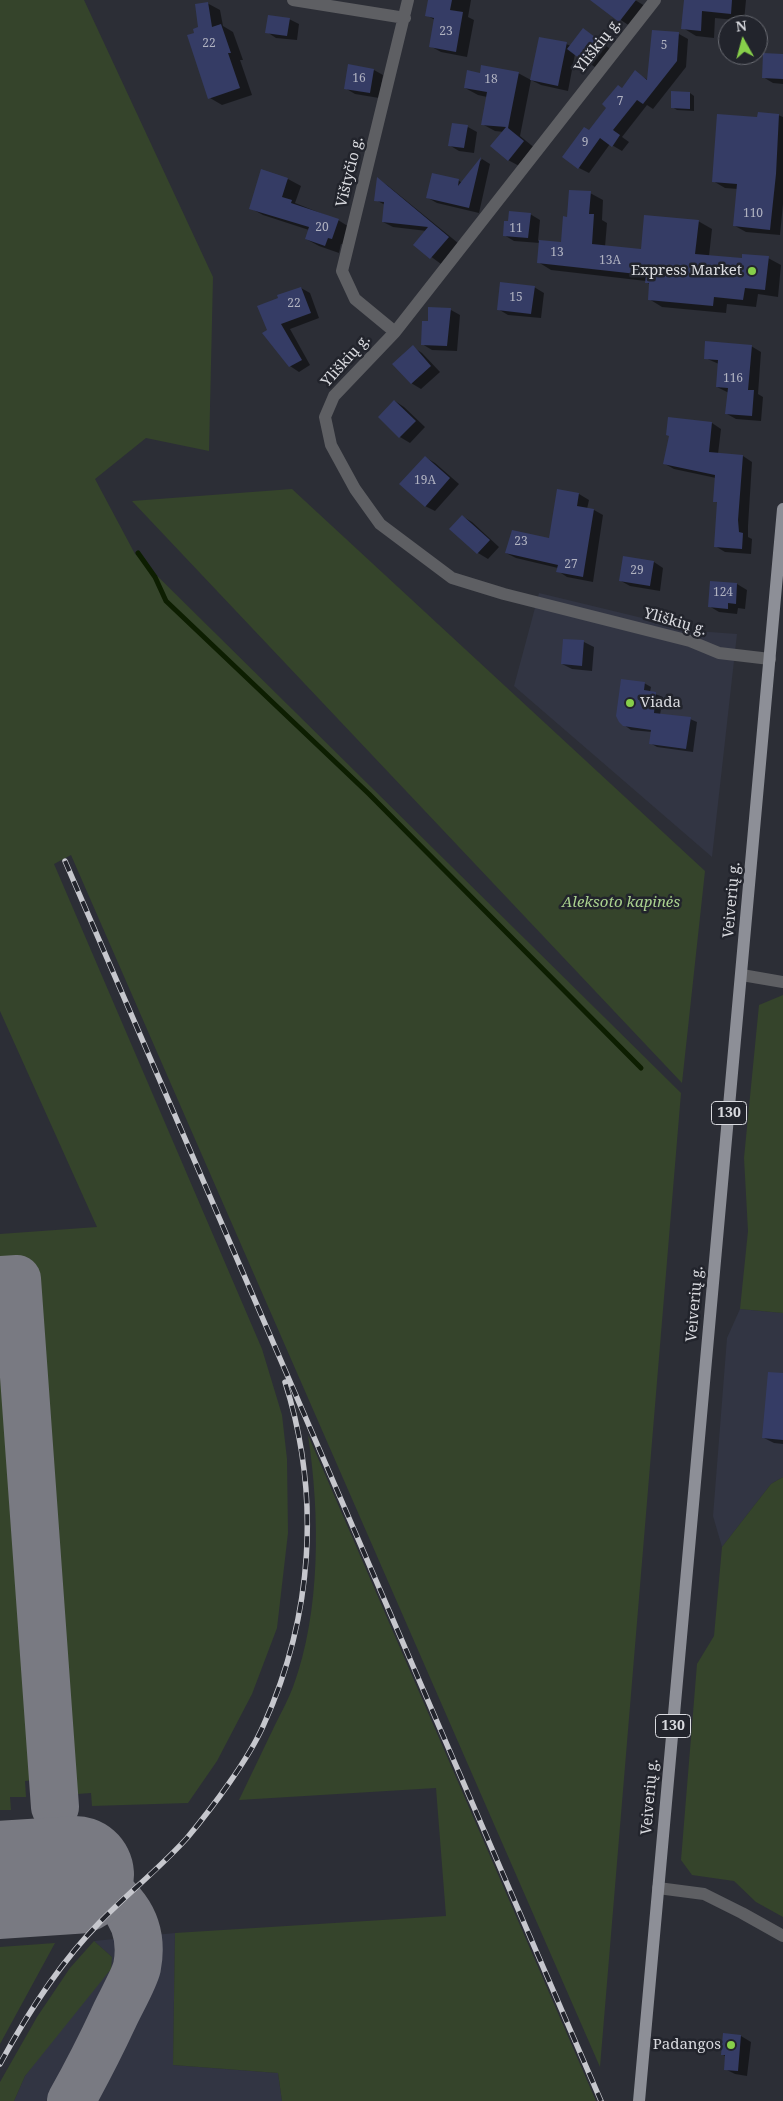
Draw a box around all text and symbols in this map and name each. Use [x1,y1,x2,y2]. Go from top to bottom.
street label: Yliškių g. [571,15,625,77]
north arrow [718,15,768,65]
text: N [735,16,748,36]
house number: 23 [439,25,453,39]
house number: 22 [202,37,216,51]
house number: 5 [661,39,667,53]
house number: 16 [352,72,366,86]
house number: 18 [484,73,498,87]
house number: 7 [617,95,623,109]
street label: Vištyčio g. [333,135,367,209]
house number: 9 [582,136,588,150]
house number: 110 [743,207,763,221]
house number: 20 [315,221,329,235]
house number: 11 [509,222,523,236]
house number: 13 [550,246,564,260]
house number: 13A [599,254,621,268]
place label: Express Market [631,262,742,280]
marker: Express Market [746,265,758,277]
house number: 15 [509,291,523,305]
house number: 22 [287,297,301,311]
street label: Yliškių g. [318,331,374,391]
house number: 116 [723,372,743,386]
house number: 19A [414,474,436,488]
house number: 23 [514,535,528,549]
house number: 27 [564,558,578,572]
house number: 29 [630,564,644,578]
house number: 124 [713,586,733,600]
street label: Yliškių g. [642,604,708,640]
place label: Viada [640,694,681,712]
marker: Viada [624,697,636,709]
street label: Veiverių g. [720,861,744,939]
park label: Aleksoto kapinės [562,894,680,912]
road number: 130 [712,1102,746,1124]
street label: Veiverių g. [683,1265,707,1343]
road number: 130 [656,1714,690,1738]
street label: Veiverių g. [638,1758,662,1836]
place label: Padangos [653,2036,721,2054]
marker: Padangos [725,2039,737,2051]

